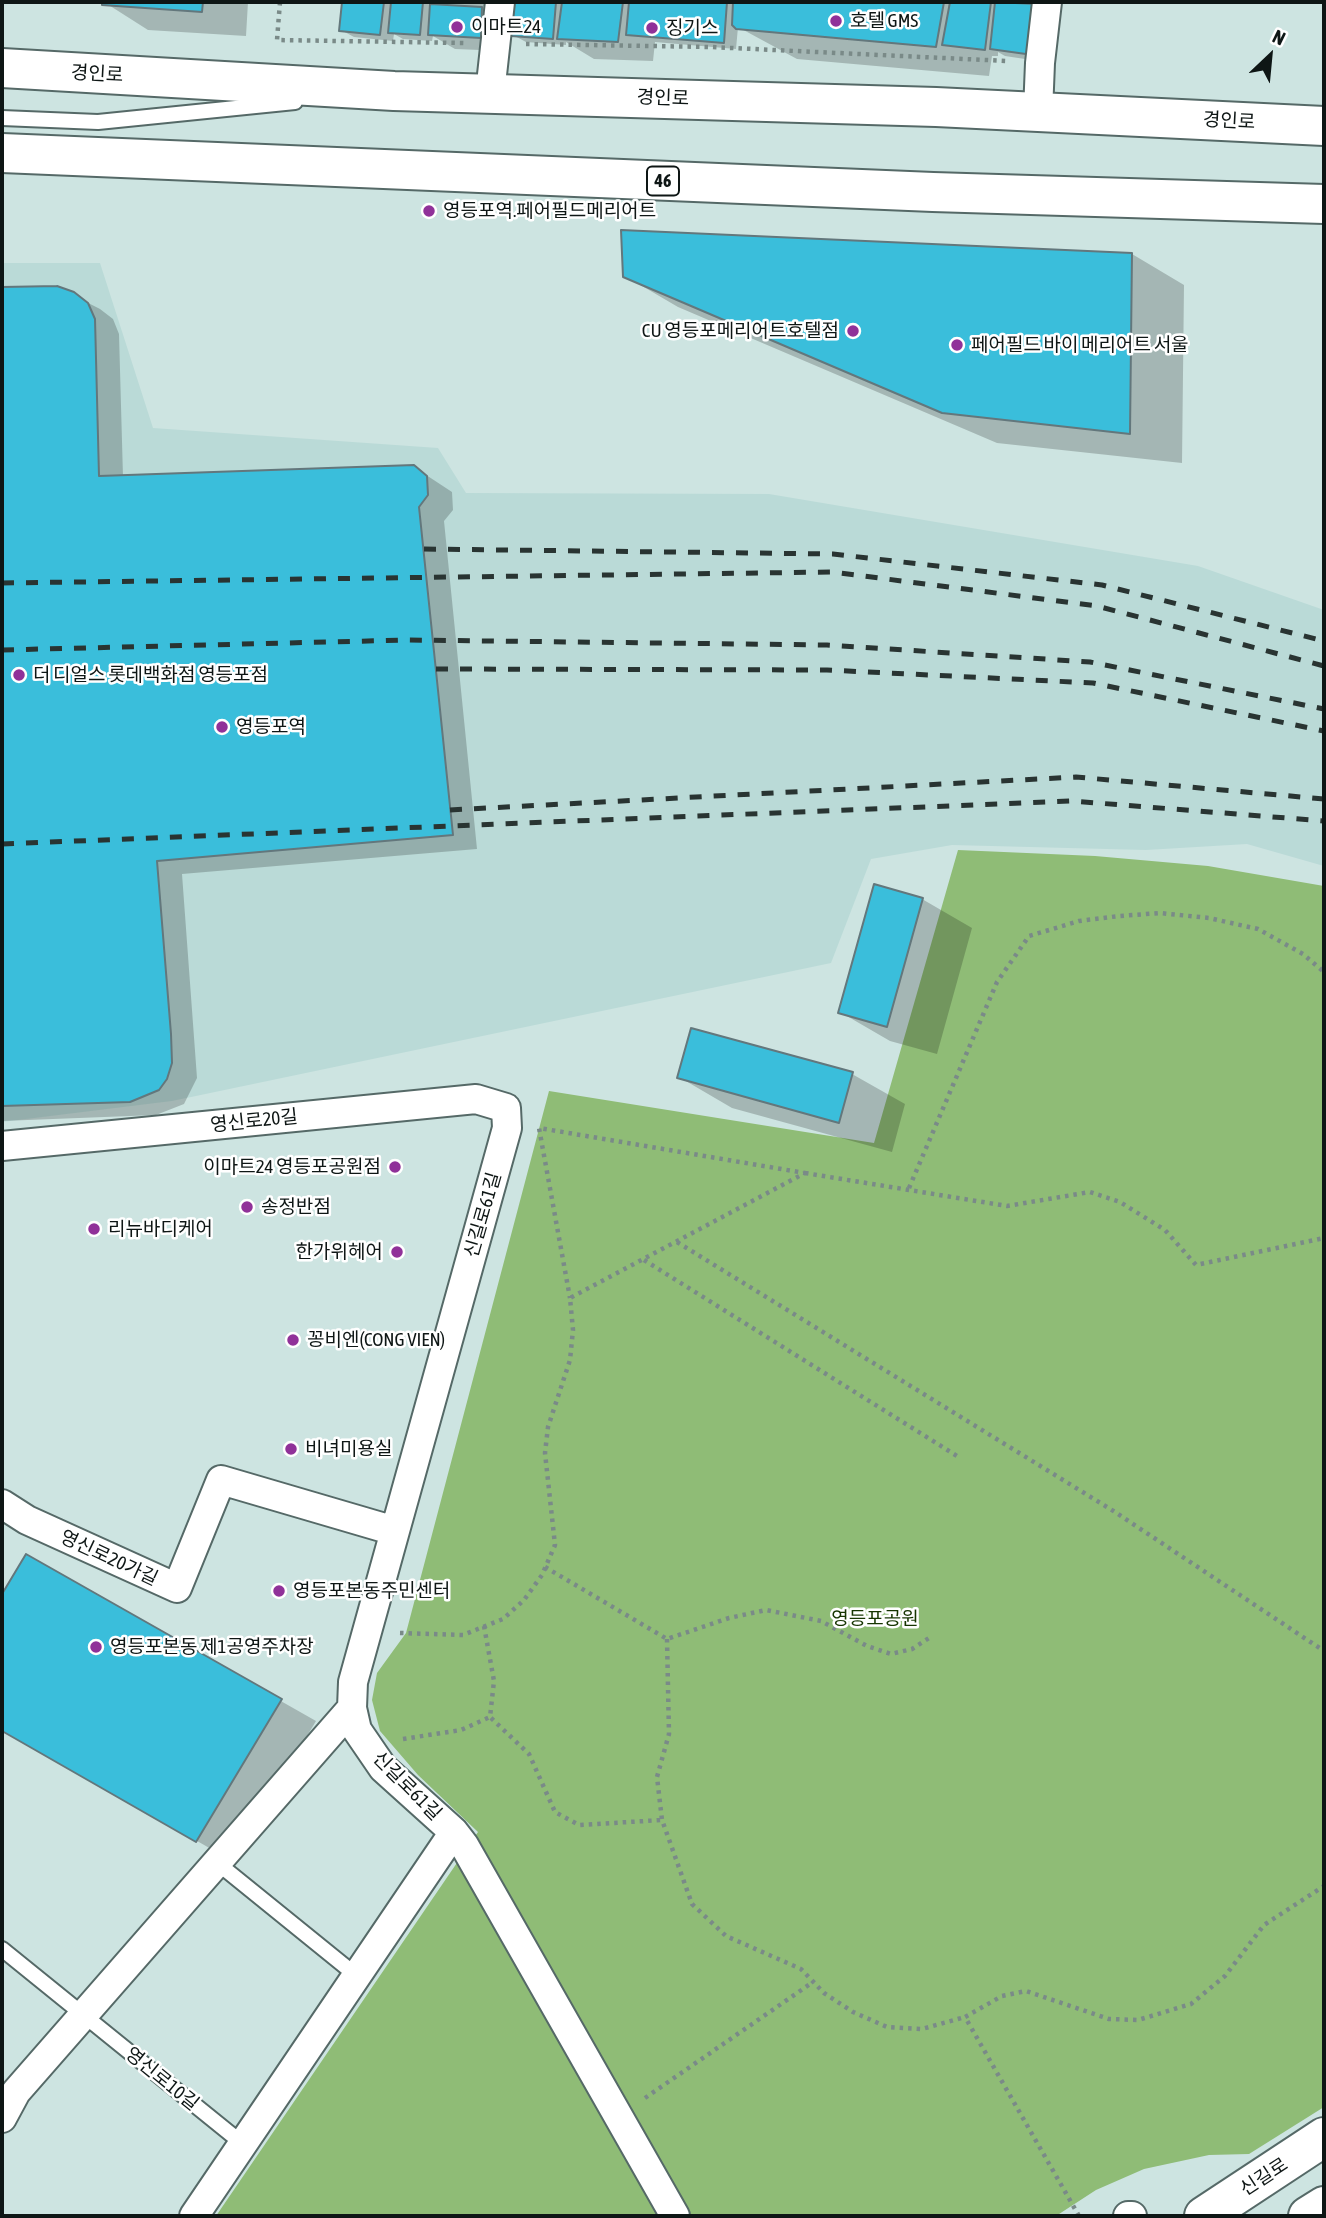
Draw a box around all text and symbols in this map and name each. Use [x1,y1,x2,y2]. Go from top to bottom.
place label: 호텔 GMS [850,10,918,32]
marker: 호텔 GMS [828,13,844,29]
place label: 이마트24 [471,16,541,38]
place label: 징기스 [666,17,718,39]
marker: 이마트24 [449,19,465,35]
marker: 징기스 [644,20,660,36]
north arrow [1235,21,1305,91]
text: N [1269,25,1289,49]
street label: 경인로 [70,61,124,87]
street label: 경인로 [636,86,690,110]
street label: 경인로 [1202,108,1256,134]
road number: 46 [647,166,679,196]
place label: 영등포역.페어필드메리어트 [443,200,656,222]
marker: 영등포역.페어필드메리어트 [421,203,437,219]
place label: CU 영등포메리어트호텔점 [642,320,839,342]
marker: CU 영등포메리어트호텔점 [845,323,861,339]
place label: 페어필드 바이 메리어트 서울 [971,334,1189,356]
marker: 페어필드 바이 메리어트 서울 [949,337,965,353]
place label: 더 디얼스 롯데백화점 영등포점 [33,664,268,686]
marker: 더 디얼스 롯데백화점 영등포점 [11,667,27,683]
place label: 영등포역 [236,716,306,738]
marker: 영등포역 [214,719,230,735]
street label: 영신로20길 [209,1105,299,1137]
place label: 이마트24 영등포공원점 [203,1156,381,1178]
marker: 이마트24 영등포공원점 [387,1159,403,1175]
street label: 신길로61길 [460,1170,506,1260]
place label: 송정반점 [261,1196,331,1218]
marker: 송정반점 [239,1199,255,1215]
place label: 리뉴바디케어 [108,1218,213,1240]
marker: 리뉴바디케어 [86,1221,102,1237]
place label: 한가위헤어 [296,1241,383,1263]
marker: 한가위헤어 [389,1244,405,1260]
place label: 꽁비엔(CONG VIEN) [307,1329,445,1351]
marker: 꽁비엔(CONG VIEN) [285,1332,301,1348]
place label: 비녀미용실 [305,1438,392,1460]
marker: 비녀미용실 [283,1441,299,1457]
street label: 영신로20가길 [56,1525,162,1591]
place label: 영등포본동주민센터 [293,1580,450,1602]
marker: 영등포본동주민센터 [271,1583,287,1599]
park label: 영등포공원 [831,1608,919,1630]
place label: 영등포본동 제1공영주차장 [110,1636,314,1658]
marker: 영등포본동 제1공영주차장 [88,1639,104,1655]
street label: 신길로61길 [368,1747,446,1825]
street label: 영신로10길 [121,2043,203,2115]
street label: 신길로 [1236,2153,1292,2201]

